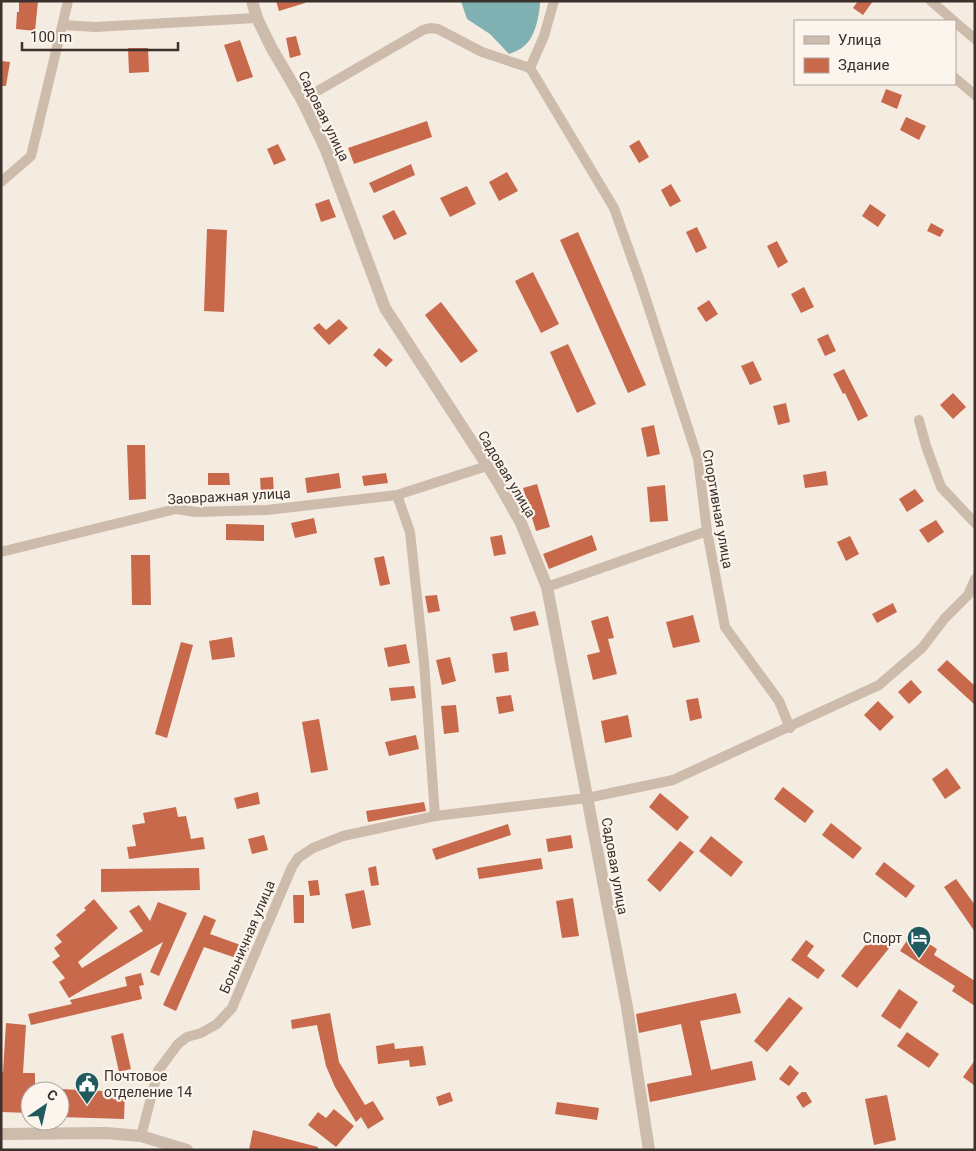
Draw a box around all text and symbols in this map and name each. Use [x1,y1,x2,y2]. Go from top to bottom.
scale bar [22,20,179,52]
legend [794,20,956,85]
text: 100 m [30,28,72,46]
text: Улица [838,31,881,49]
text: Здание [838,56,889,74]
street label: Садовая улица [295,68,353,164]
street label: Садовая улица [475,428,539,520]
street label: Спортивная улица [700,448,736,570]
street label: Заовражная улица [167,485,291,507]
street label: Садовая улица [599,816,631,916]
street label: Больничная улица [216,878,278,996]
hotel icon: Спорт [906,925,932,959]
place label: Спорт [863,930,902,946]
place label: Почтовое отделение 14 [104,1068,192,1100]
public building icon: Почтовое отделение 14 [74,1071,100,1105]
north arrow [20,1081,70,1131]
text: С [44,1086,61,1104]

